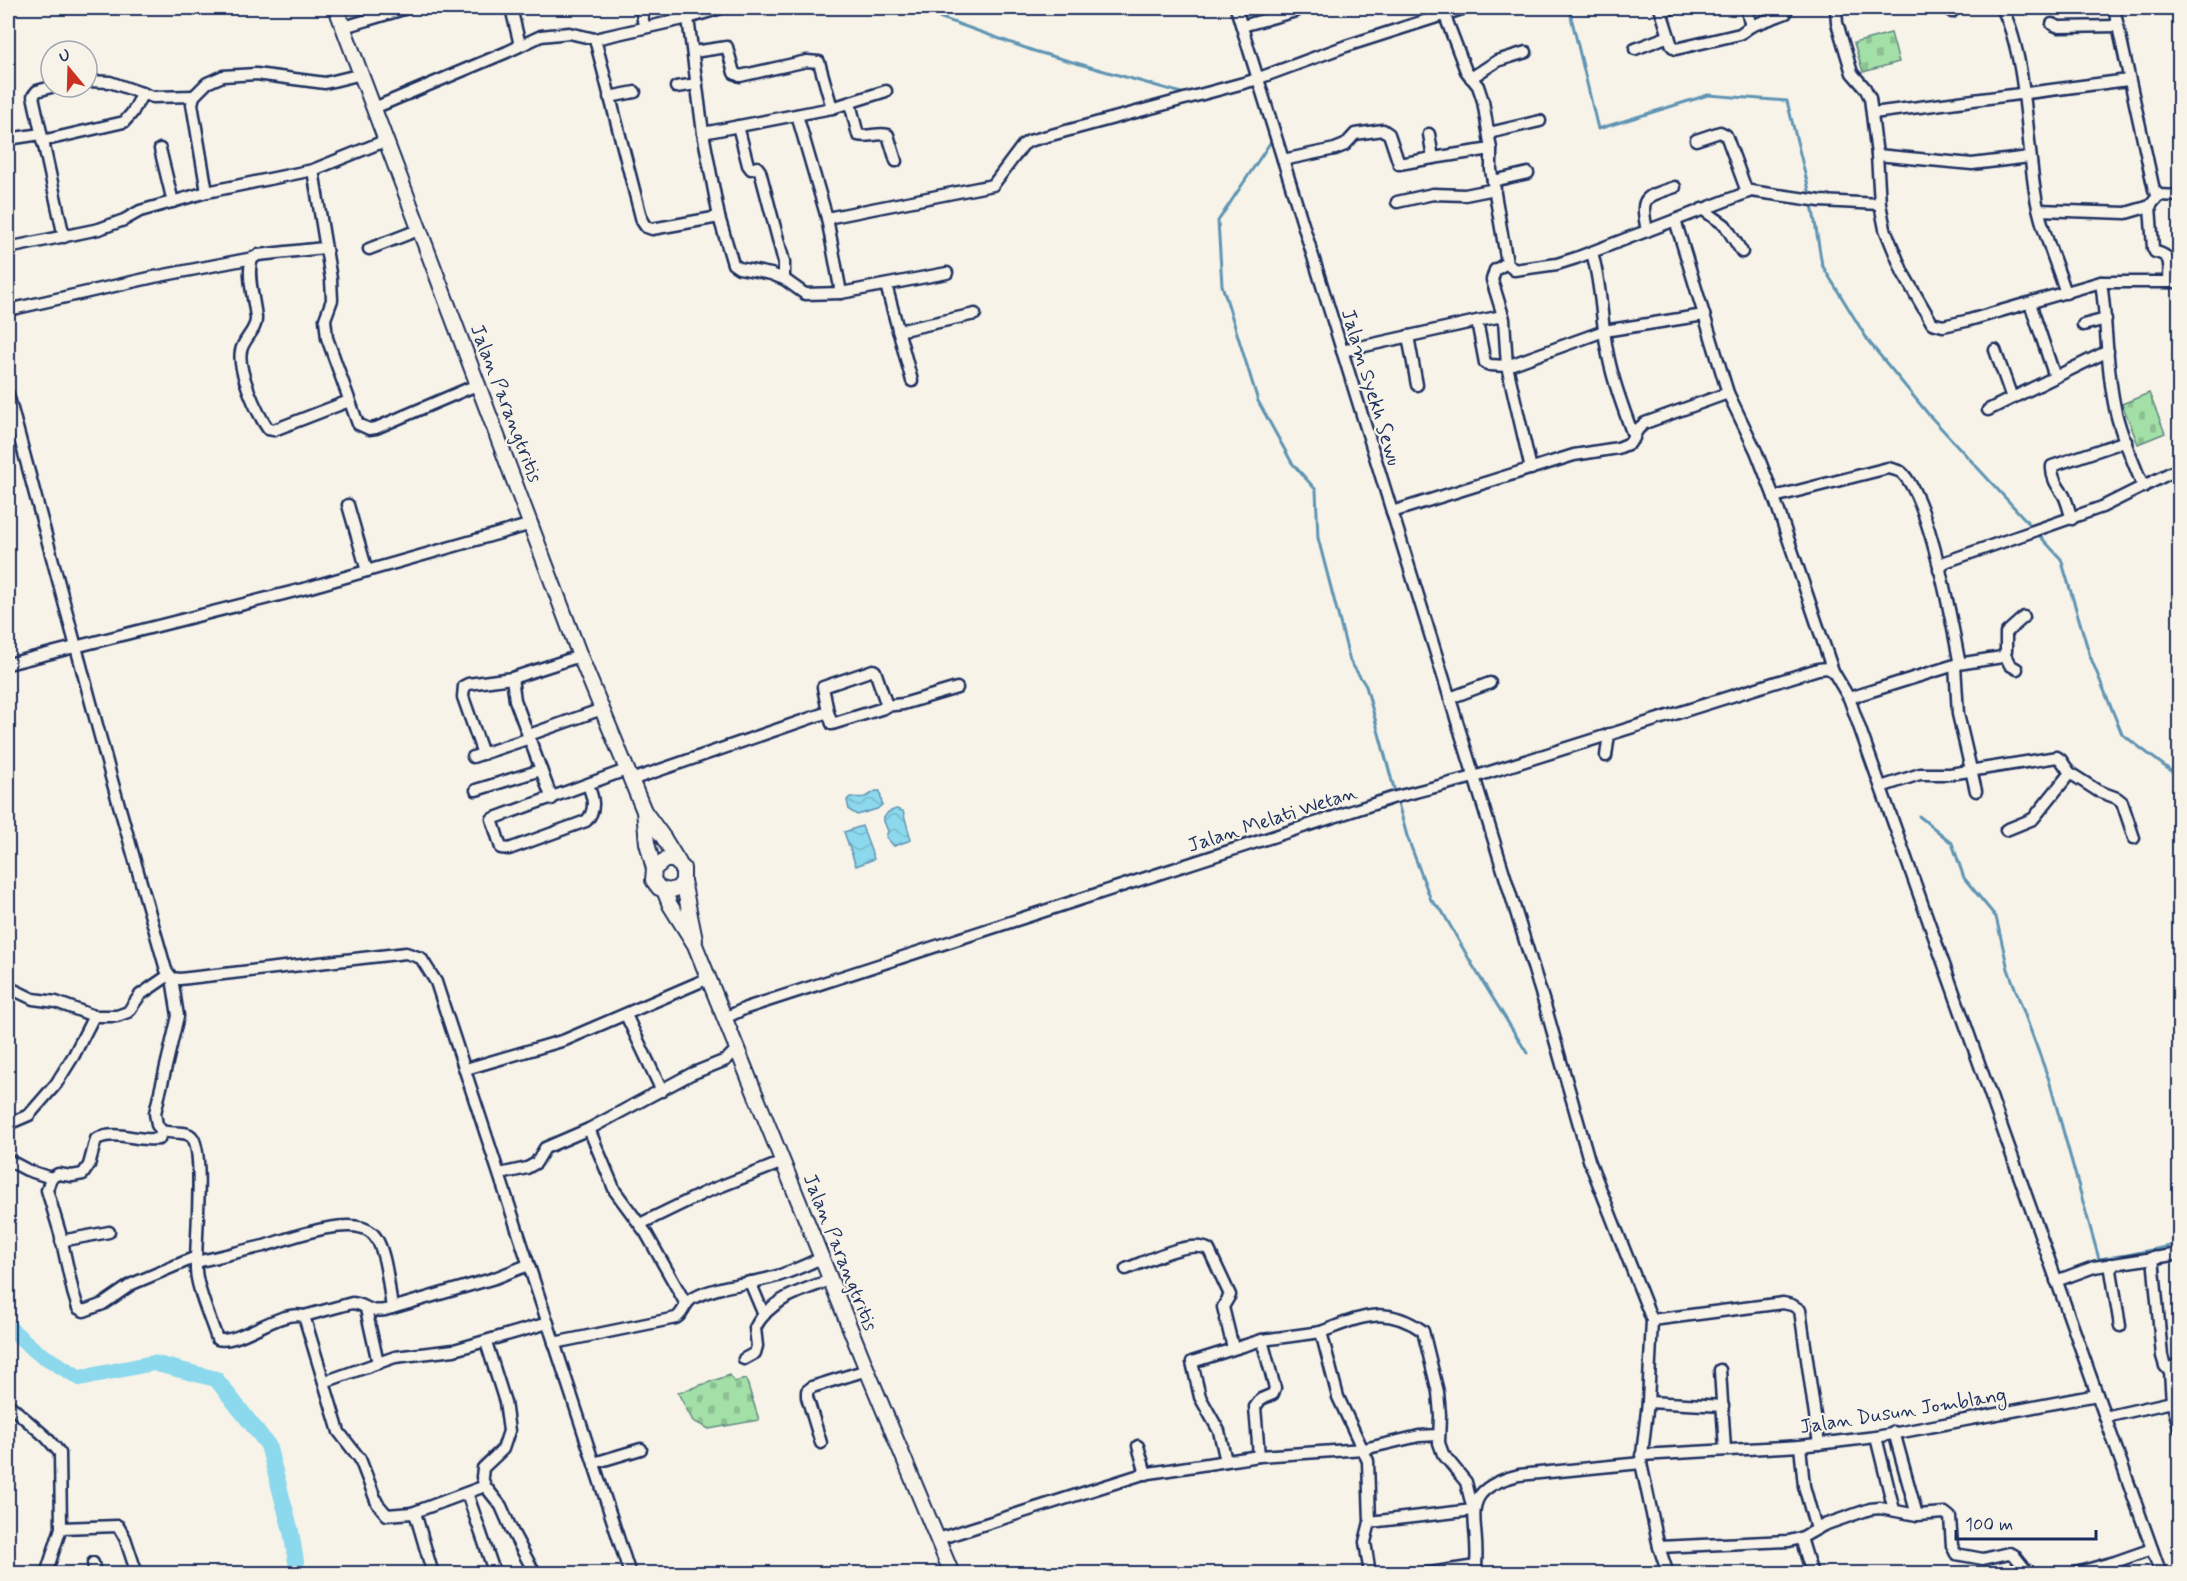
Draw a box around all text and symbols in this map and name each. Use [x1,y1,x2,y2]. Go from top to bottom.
north arrow [39,39,99,99]
text: U [56,45,73,68]
street label: Jalam Syekh Sewu [1334,306,1407,469]
street label: Jalan Parangtritis [463,321,548,487]
street label: Jalan Melati Wetan [1184,779,1361,860]
street label: Jalan Parangtritis [796,1170,884,1335]
street label: Jalan Dusun Jomblang [1798,1382,2008,1442]
scale bar [1956,1503,2096,1541]
text: 100 m [1965,1513,2013,1537]

